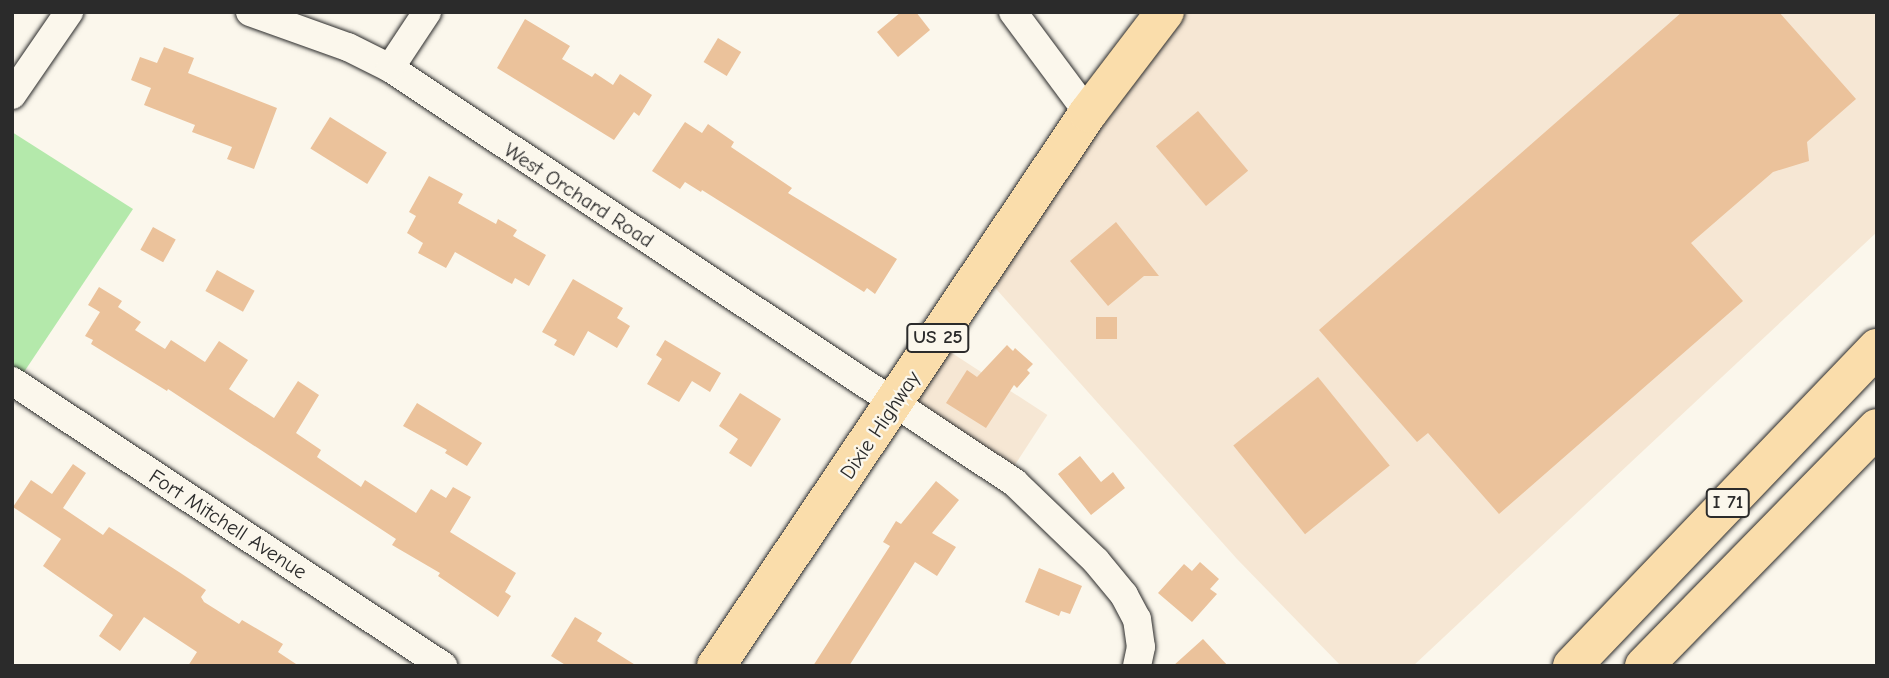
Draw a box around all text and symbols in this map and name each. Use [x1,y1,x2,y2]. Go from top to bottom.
street label: West Orchard Road [499,137,659,253]
road number: US 25 [905,322,971,354]
street label: Dixie Highway [835,366,925,484]
street label: Fort Mitchell Avenue [144,464,312,584]
road number: I 71 [1705,488,1751,518]

